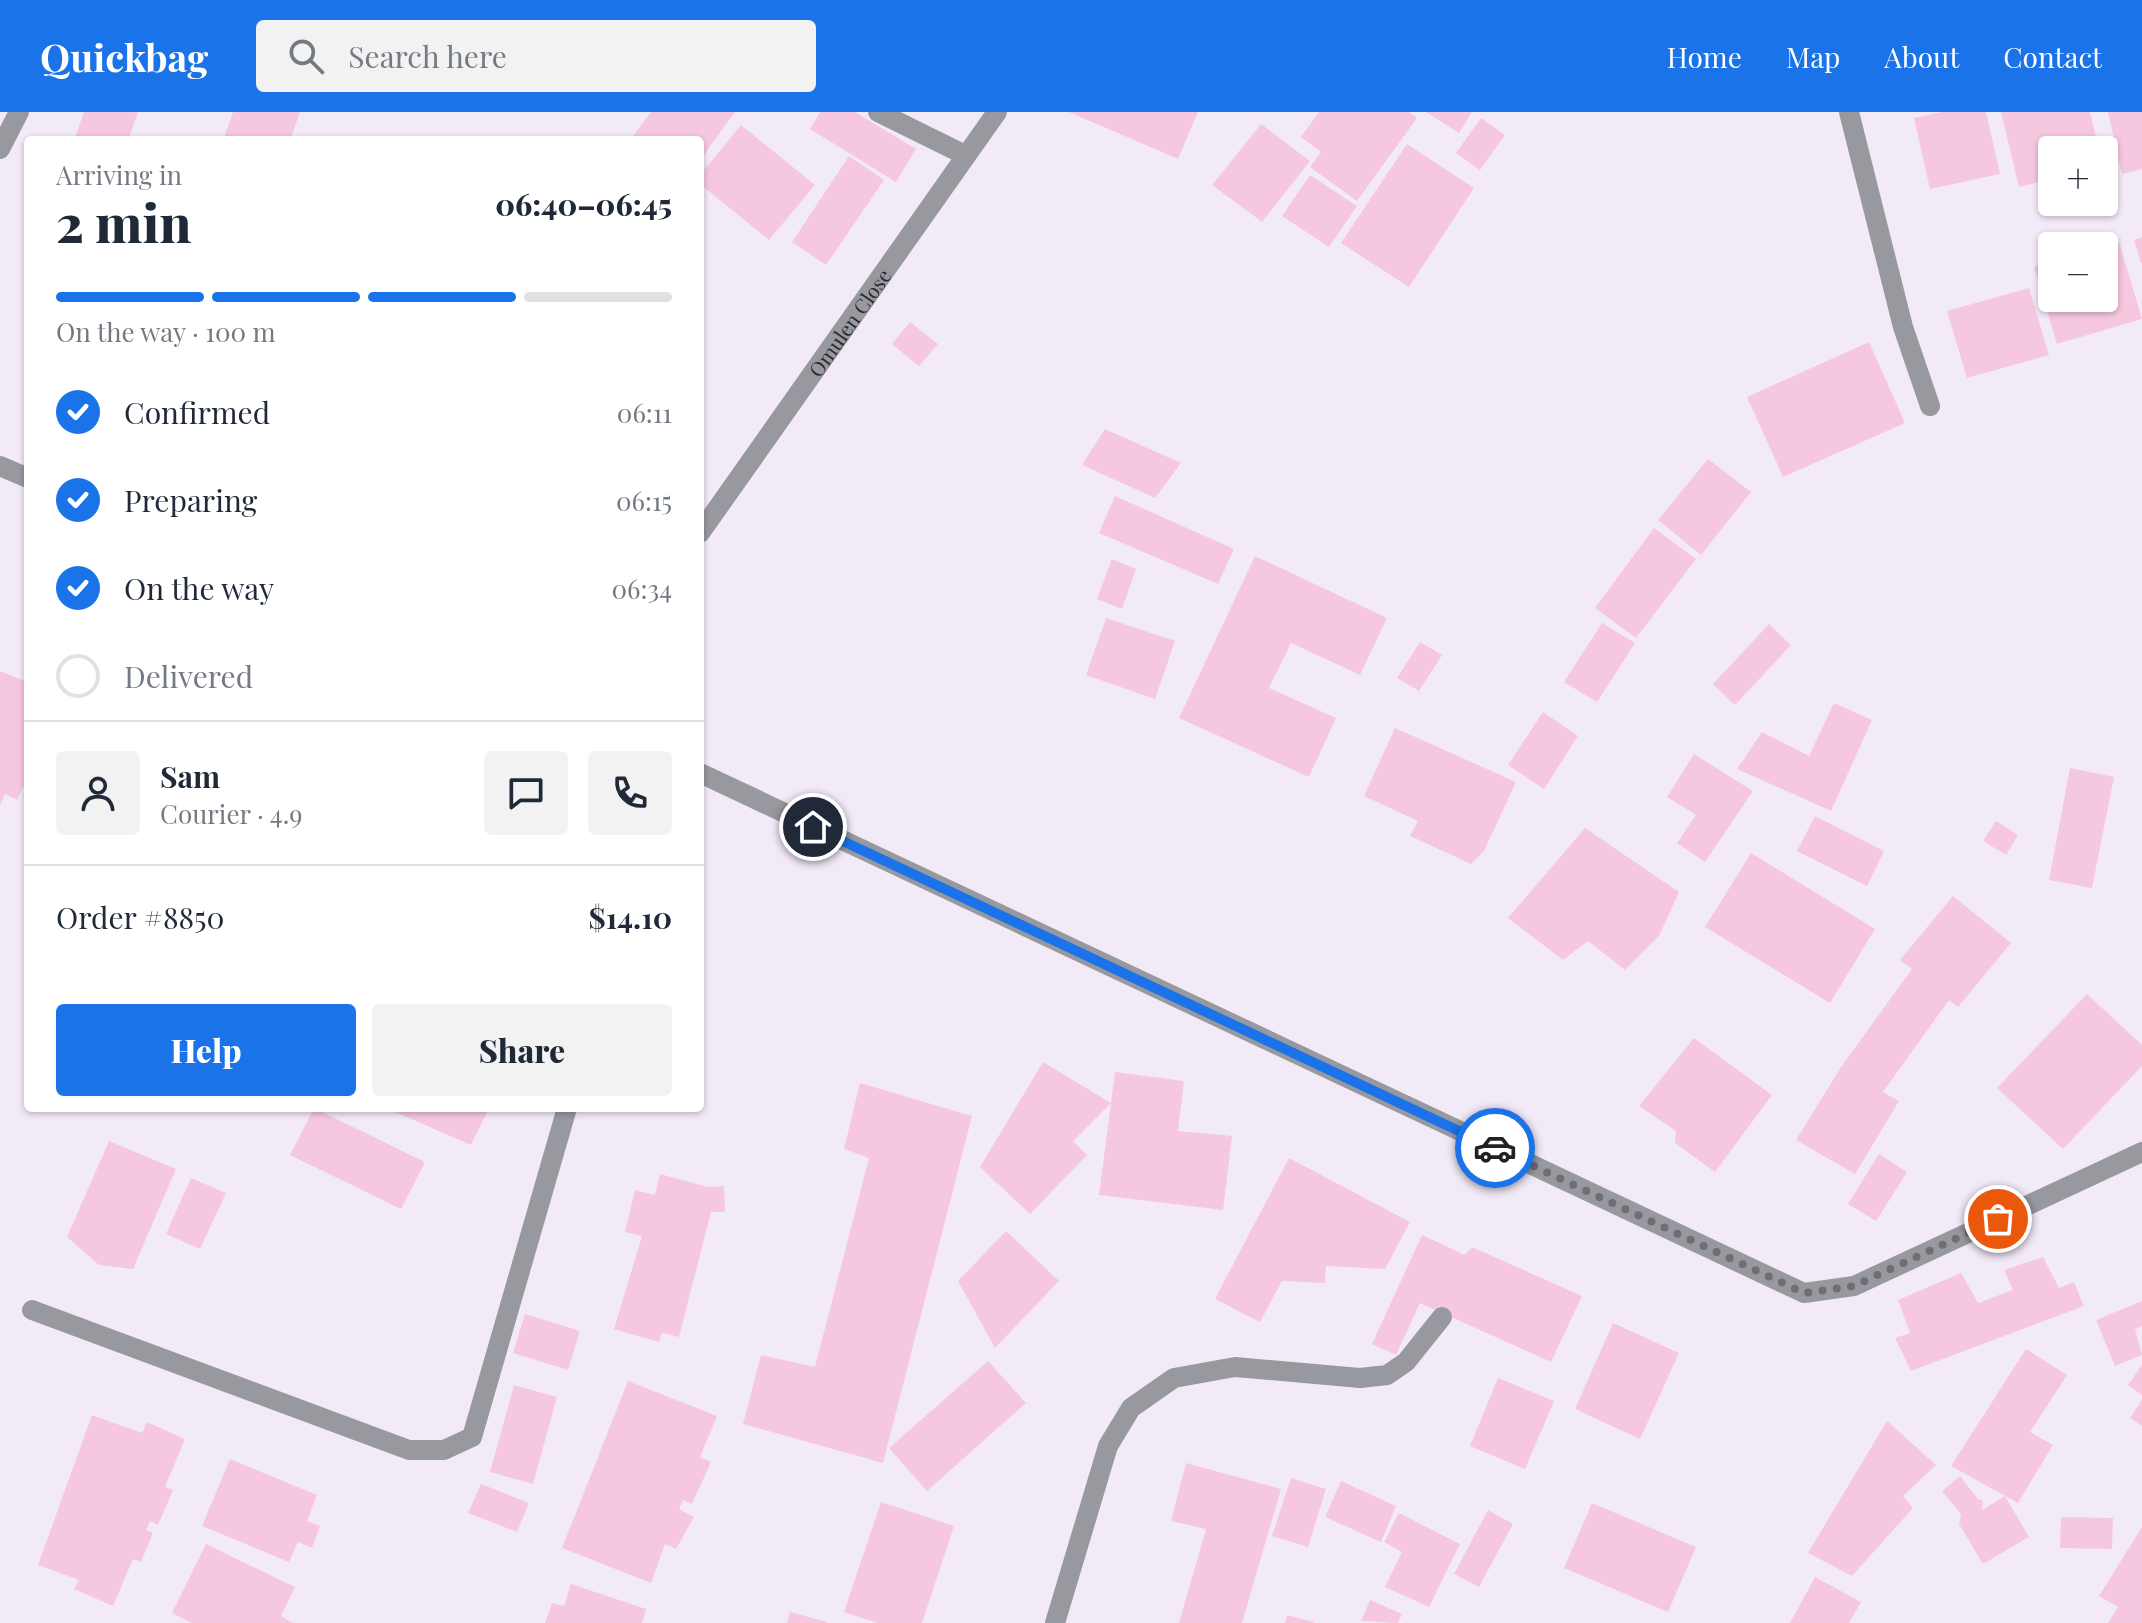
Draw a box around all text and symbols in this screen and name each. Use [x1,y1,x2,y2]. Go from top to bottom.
search box [256,20,816,92]
text: Quickbag [40,31,208,82]
icon: search [284,34,328,78]
text: Search here [348,36,507,76]
text: Home [1667,38,1742,75]
text: Map [1786,38,1840,75]
text: About [1884,38,1959,75]
text: Contact [2003,38,2102,75]
map controls [2038,136,2118,312]
button: + [2038,136,2118,216]
text: Arriving in [56,157,182,192]
text: 06:40–06:45 [495,184,672,224]
text: 2 min [56,187,191,256]
button: − [2038,232,2118,312]
street label: Omulen Close [801,263,896,382]
text: On the way · 100 m [56,314,276,349]
icon: check [56,390,100,434]
text: Confirmed [124,392,270,432]
text: 06:11 [617,395,672,430]
icon: check [56,478,100,522]
text: Preparing [124,480,257,520]
text: 06:15 [616,483,672,518]
icon: check [56,566,100,610]
text: On the way [124,568,274,608]
text: 06:34 [611,571,672,606]
text: Delivered [124,656,253,696]
button: person [56,751,140,835]
button: chat [484,751,568,835]
button: phone [588,751,672,835]
text: Sam [160,756,220,796]
pin [779,793,847,861]
text: Courier · 4.9 [160,796,302,831]
icon: home [791,805,835,849]
text: Order #8850 [56,897,225,937]
text: $14.10 [589,897,672,937]
button: Help [56,1004,356,1096]
button: Share [372,1004,672,1096]
courier [1455,1108,1535,1188]
icon: car [1473,1126,1517,1170]
pin [1964,1185,2032,1253]
icon: bag [1976,1197,2020,1241]

